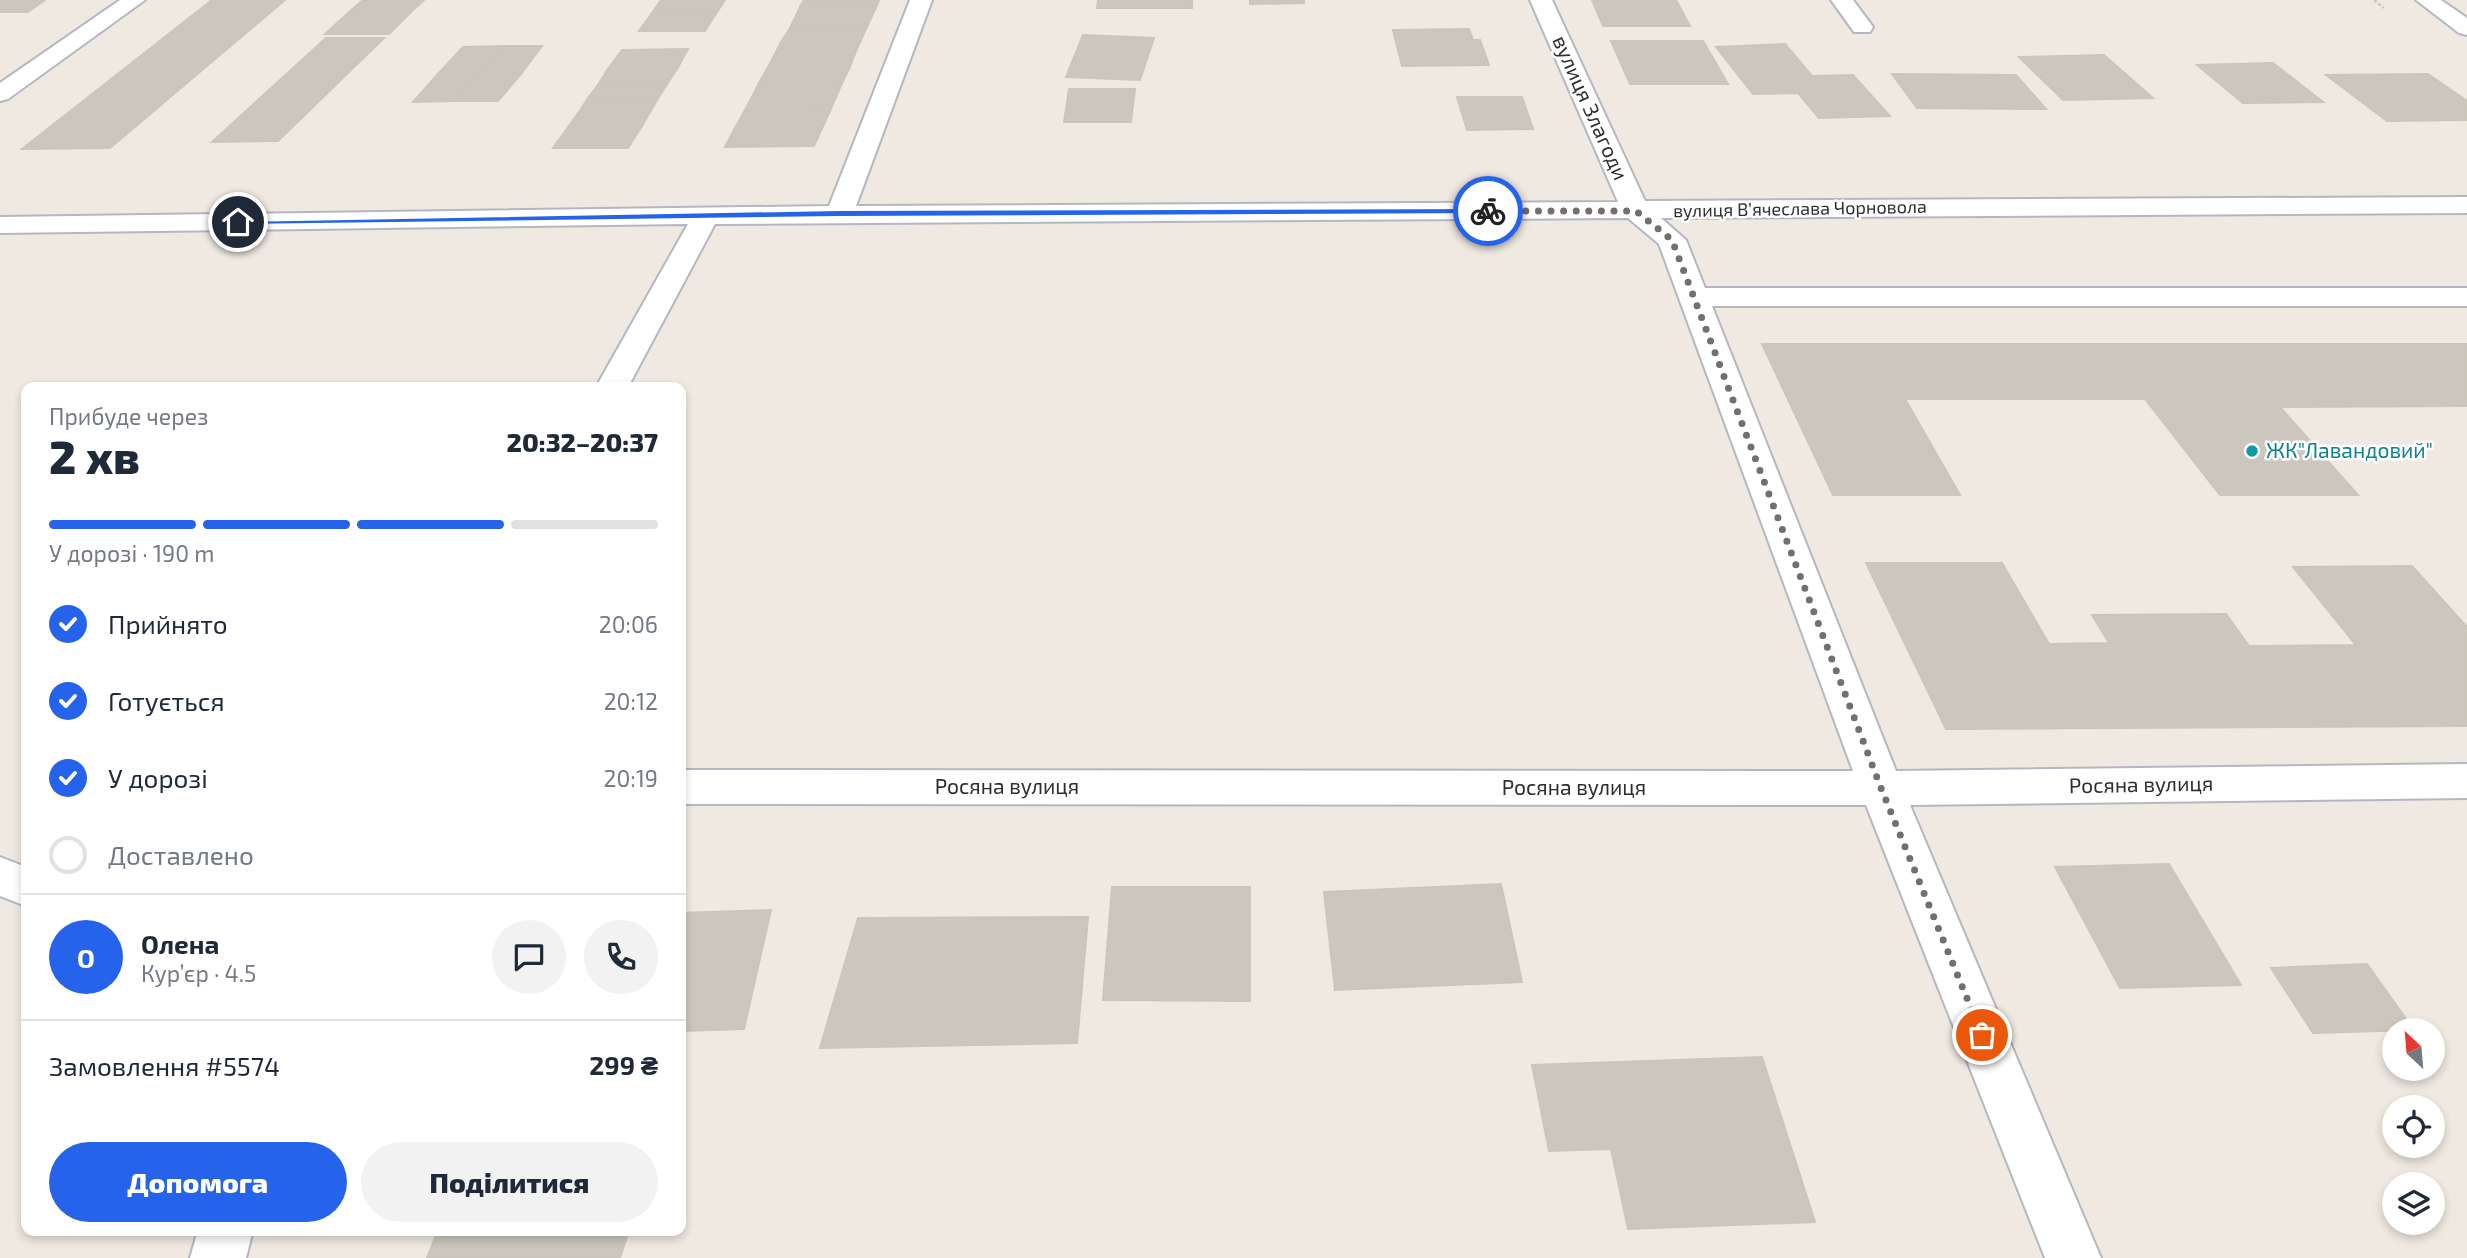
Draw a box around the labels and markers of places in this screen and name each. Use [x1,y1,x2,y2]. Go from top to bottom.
pin [208,192,268,252]
place label: ЖК"Лавандовий" [2266,437,2433,462]
marker: ЖК"Лавандовий" [2244,443,2260,459]
pin [1952,1005,2012,1065]

